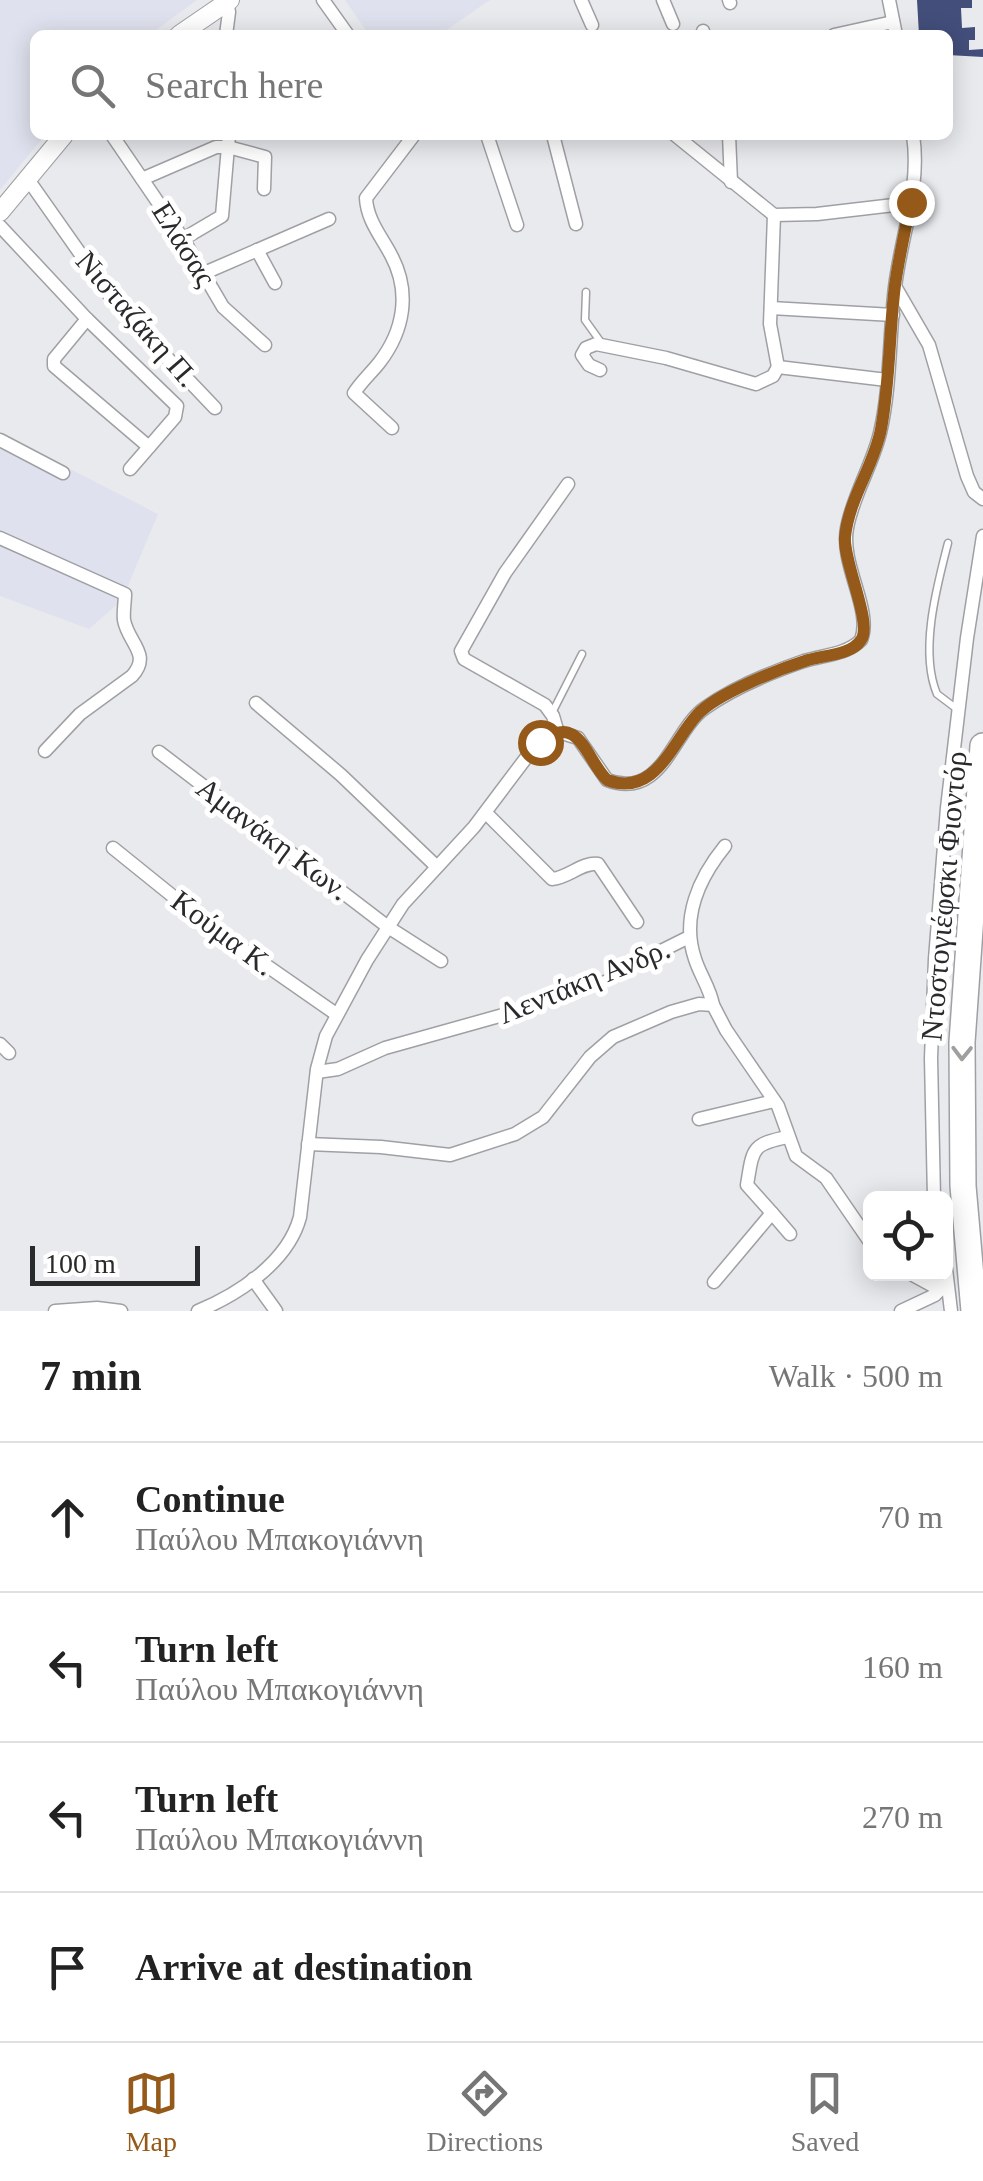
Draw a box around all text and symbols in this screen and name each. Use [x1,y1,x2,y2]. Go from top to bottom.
search box [30,30,953,140]
icon: search [65,58,120,113]
text: Search here [145,64,323,106]
route end [889,180,935,226]
street label: Ελάσας [146,196,223,292]
street label: Νισταζάκη Π. [70,244,205,393]
route start [518,720,564,766]
street label: Ντοστογιέφσκι Φιοντόρ [914,750,973,1042]
street label: Αμανάκη Κων. [191,771,356,907]
street label: Κούμα Κ. [165,883,281,982]
street label: Λεντάκη Ανδρ. [493,931,674,1030]
one-way arrow [951,1045,972,1061]
map controls [863,1191,953,1281]
button: locate [863,1191,953,1281]
scale bar [30,1241,200,1286]
text: 100 m [45,1248,116,1279]
text: 7 min [40,1353,142,1399]
text: Walk · 500 m [769,1358,943,1394]
text: Continue [135,1478,285,1520]
icon: ahead [40,1490,95,1545]
text: 70 m [878,1499,943,1535]
text: Παύλου Μπακογιάννη [135,1521,424,1557]
text: Turn left [135,1628,278,1670]
icon: left [40,1640,95,1695]
text: 160 m [862,1649,943,1685]
text: Παύλου Μπακογιάννη [135,1671,424,1707]
text: Turn left [135,1778,278,1820]
icon: left [40,1790,95,1845]
text: 270 m [862,1799,943,1835]
text: Παύλου Μπακογιάννη [135,1821,424,1857]
icon: arrive [40,1940,95,1995]
text: Arrive at destination [135,1946,473,1988]
tab: Map [124,2066,179,2158]
tab: Directions [426,2066,543,2158]
tab: Saved [791,2066,859,2158]

